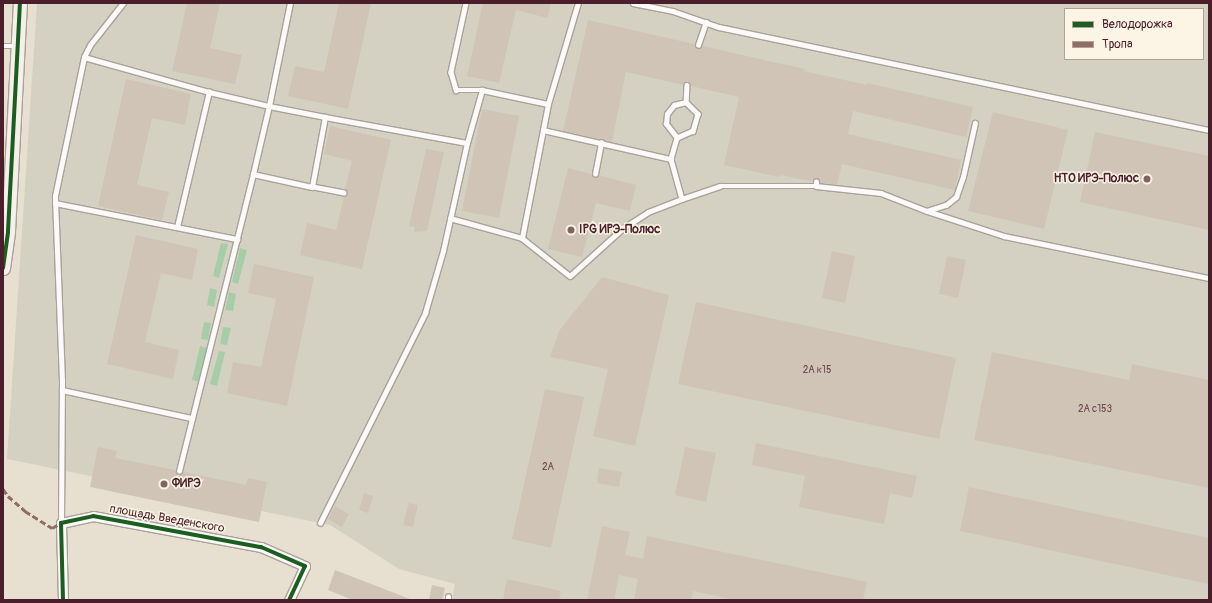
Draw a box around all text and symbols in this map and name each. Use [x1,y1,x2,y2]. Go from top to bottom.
legend [1064,8,1204,60]
text: Велодорожка [1102,17,1173,32]
text: Тропа [1102,37,1132,52]
place label: НТО ИРЭ-Полюс [1054,172,1139,186]
marker: НТО ИРЭ-Полюс [1142,174,1152,184]
place label: IPG ИРЭ-Полюс [579,223,660,237]
marker: IPG ИРЭ-Полюс [566,225,576,235]
house number: 2А к15 [803,365,831,377]
house number: 2А с153 [1078,404,1112,416]
house number: 2А [542,462,554,474]
place label: ФИРЭ [172,477,200,491]
marker: ФИРЭ [159,479,169,489]
street label: площадь Введенского [108,502,226,536]

